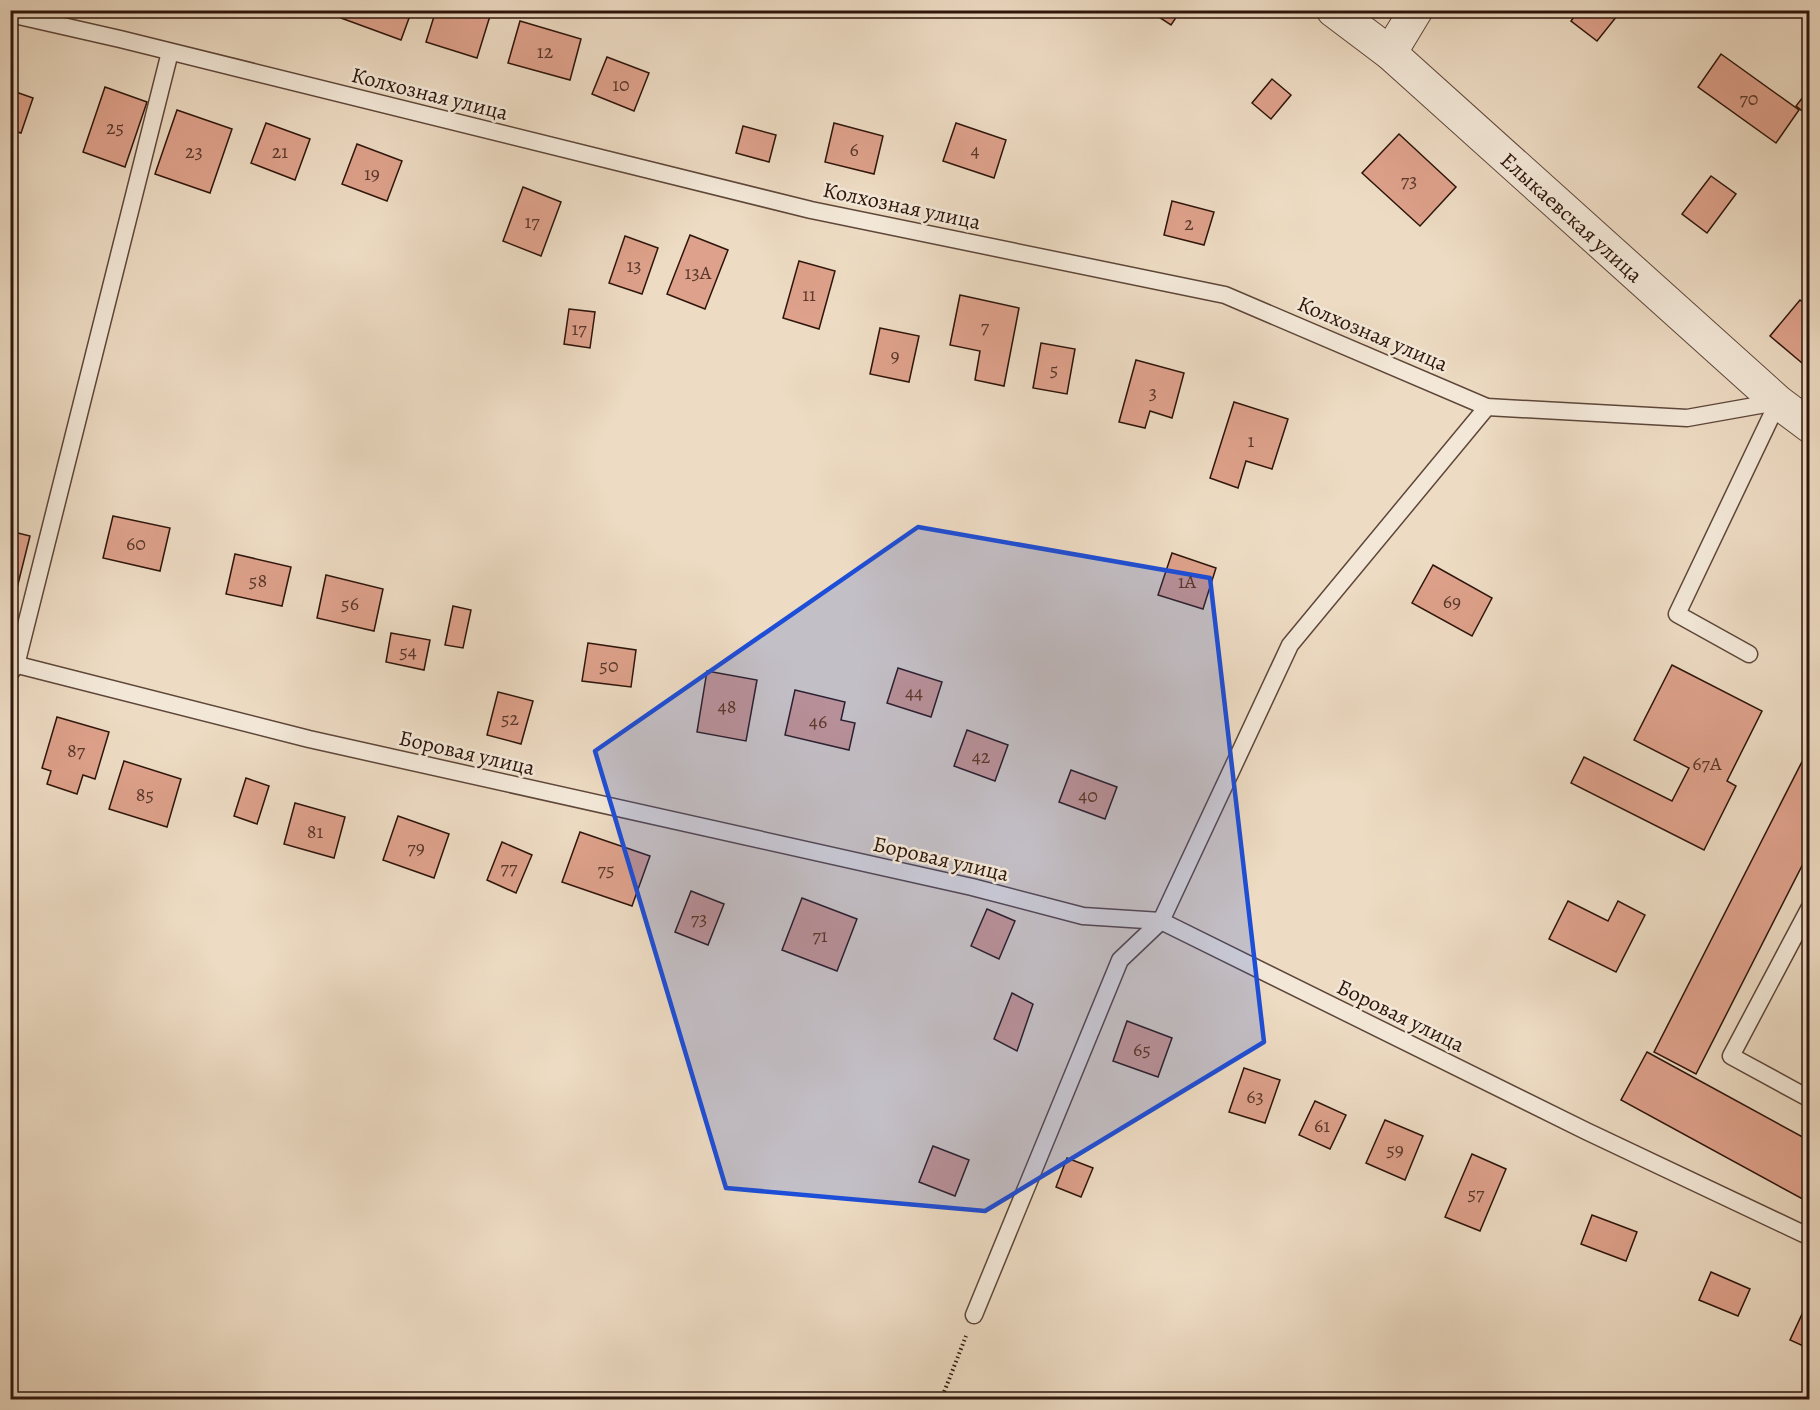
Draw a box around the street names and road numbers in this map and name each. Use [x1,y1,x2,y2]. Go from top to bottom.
street label: Колхозная улица [348,60,512,128]
street label: Елыкаевская улица [1494,146,1650,290]
street label: Колхозная улица [820,175,984,238]
street label: Колхозная улица [1293,289,1453,379]
street label: Боровая улица [396,723,539,783]
street label: Боровая улица [870,829,1013,889]
street label: Боровая улица [1332,972,1470,1060]

